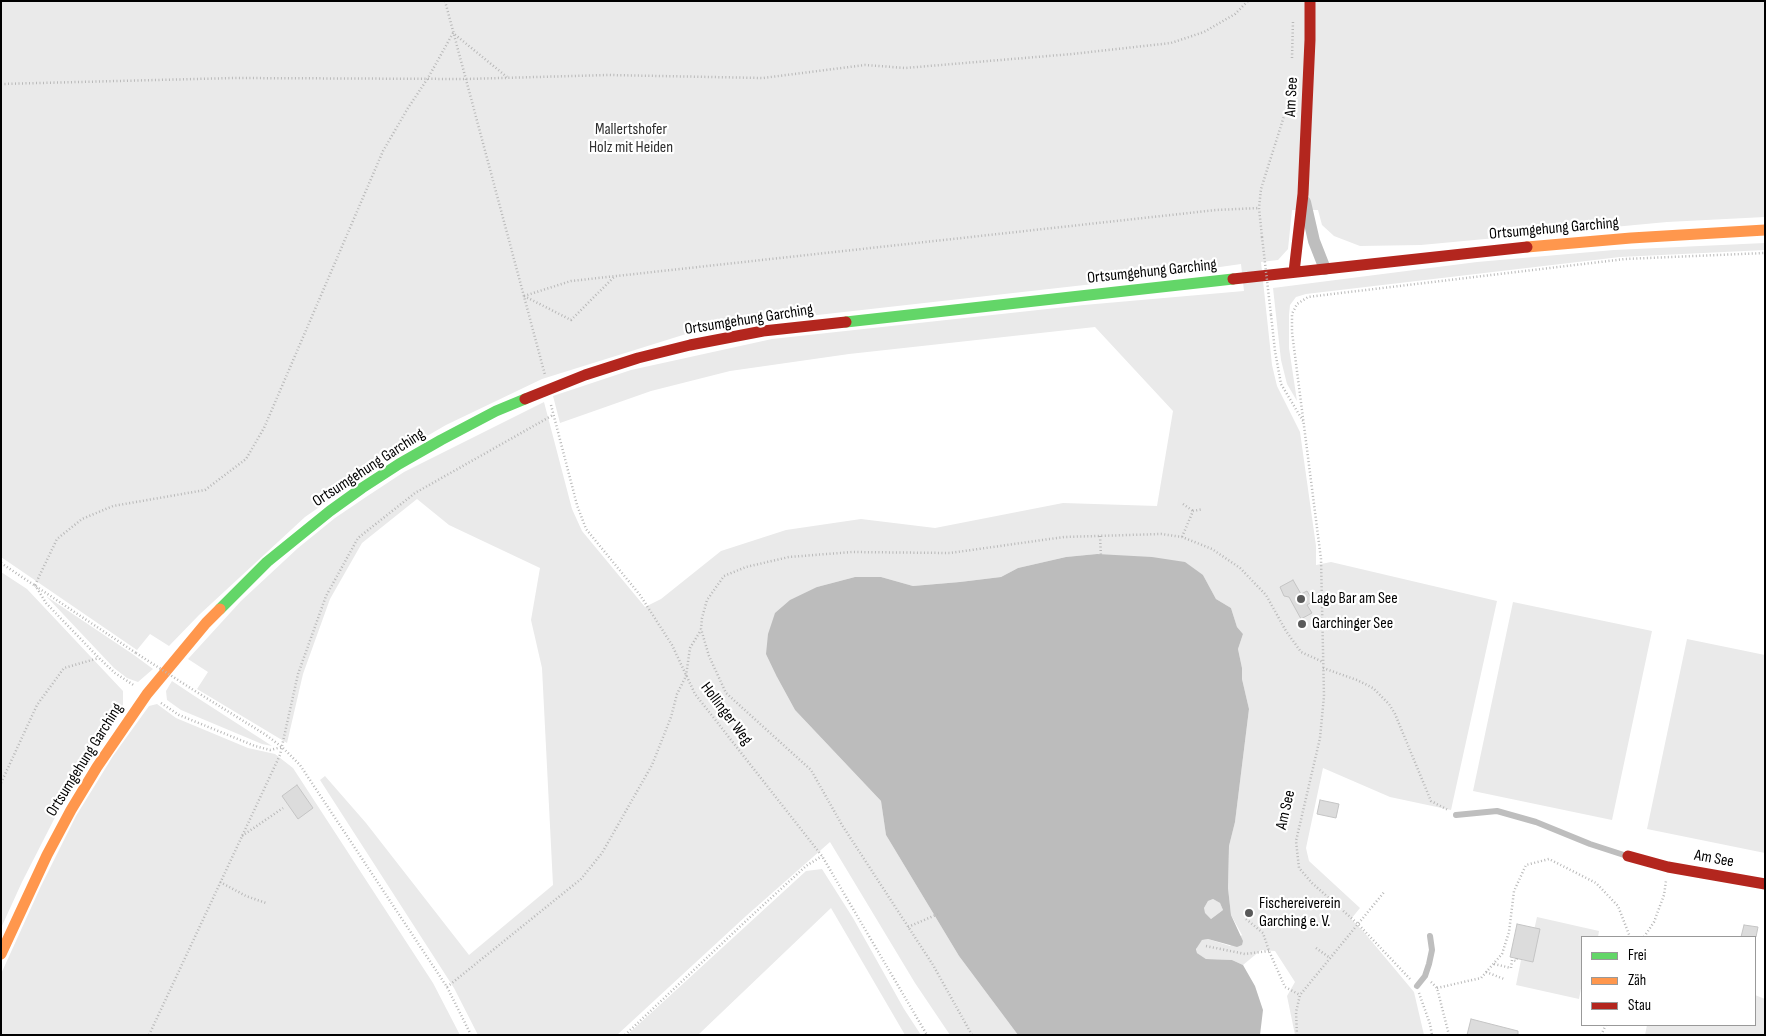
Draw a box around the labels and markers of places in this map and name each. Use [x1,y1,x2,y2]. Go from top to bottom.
place label: Lago Bar am See [1311,589,1398,609]
marker: Lago Bar am See [1295,593,1307,605]
place label: Garchinger See [1312,614,1393,634]
marker: Garchinger See [1296,618,1308,630]
place label: Fischereiverein Garching e. V. [1259,894,1341,932]
marker: Fischereiverein Garching e. V. [1243,907,1255,919]

